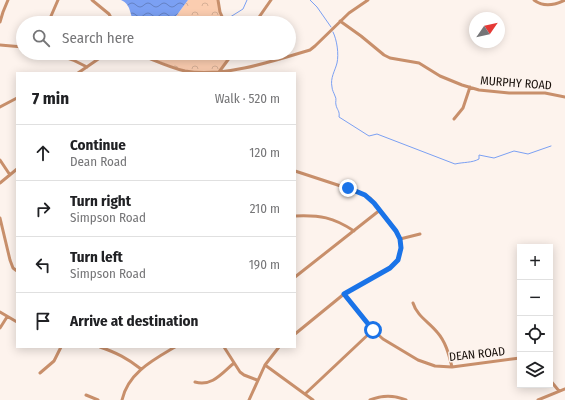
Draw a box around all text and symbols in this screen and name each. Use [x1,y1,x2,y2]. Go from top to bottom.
north arrow [469,12,505,48]
search box [16,16,296,60]
icon: search [30,27,52,49]
text: Search here [62,29,134,47]
street label: MURPHY ROAD [480,74,552,92]
text: 7 min [32,88,69,109]
text: Walk · 520 m [215,91,280,106]
text: Continue [70,136,126,154]
icon: ahead [32,142,54,164]
text: 120 m [249,145,280,160]
text: Dean Road [70,154,127,169]
route end [339,179,357,197]
text: Turn right [70,192,131,210]
icon: right [32,198,54,220]
text: 210 m [250,201,280,216]
text: Simpson Road [70,210,146,225]
map controls [517,244,553,388]
button: + [517,244,553,280]
text: Turn left [70,248,123,266]
icon: left [32,254,54,276]
text: 190 m [249,257,280,272]
text: Simpson Road [70,266,146,281]
button: − [517,280,553,316]
icon: arrive [32,310,54,332]
text: Arrive at destination [70,312,198,330]
button: locate [517,316,553,352]
route start [364,321,382,339]
street label: DEAN ROAD [448,344,506,364]
button: layers [517,352,553,388]

